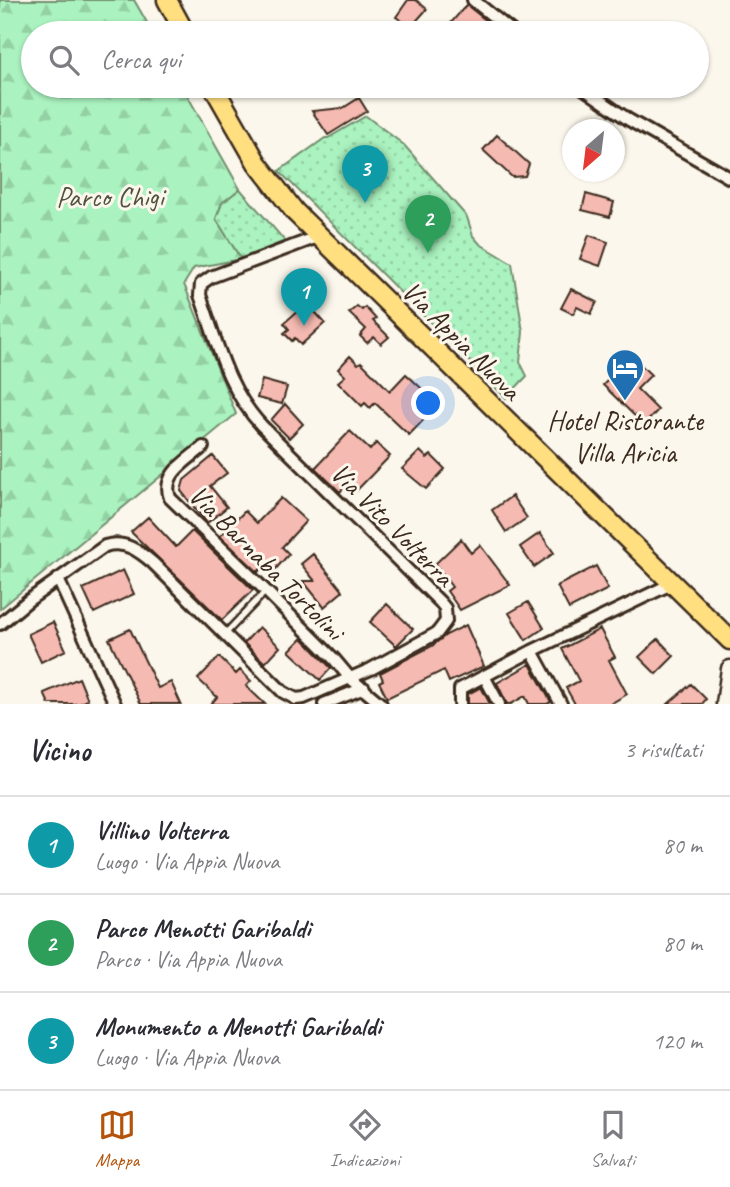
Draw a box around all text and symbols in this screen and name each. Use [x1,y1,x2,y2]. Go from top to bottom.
search box [21,21,709,98]
icon: search [45,41,83,79]
text: Cerca qui [101,43,181,76]
north arrow [562,119,625,182]
pin: 3 [342,145,388,203]
park label: Parco Chigi [56,179,168,214]
pin: 2 [405,195,451,253]
pin: 1 [281,268,327,326]
street label: Via Appia Nuova [395,273,530,409]
hotel icon: Hotel Ristorante Villa Aricia [604,347,646,402]
your location [411,386,445,420]
place label: Hotel Ristorante Villa Aricia [547,403,705,470]
street label: Via Vito Volterra [323,455,463,595]
street label: Via Barnaba Tortolini [182,477,354,650]
text: Vicino [28,731,90,769]
text: 3 risultati [624,735,702,764]
text: Villino Volterra [95,814,228,847]
text: 1 [46,831,56,860]
text: 80 m [663,831,702,860]
text: Luogo · Via Appia Nuova [95,847,279,876]
text: Parco Menotti Garibaldi [95,912,310,945]
text: 2 [46,929,56,958]
text: 80 m [663,929,702,958]
text: Parco · Via Appia Nuova [95,945,282,974]
text: Monumento a Menotti Garibaldi [95,1010,381,1043]
text: 3 [46,1027,56,1056]
text: 120 m [653,1027,702,1056]
text: Luogo · Via Appia Nuova [95,1043,279,1072]
tab: Mappa [95,1106,139,1172]
tab: Indicazioni [330,1106,400,1172]
tab: Salvati [590,1106,635,1172]

